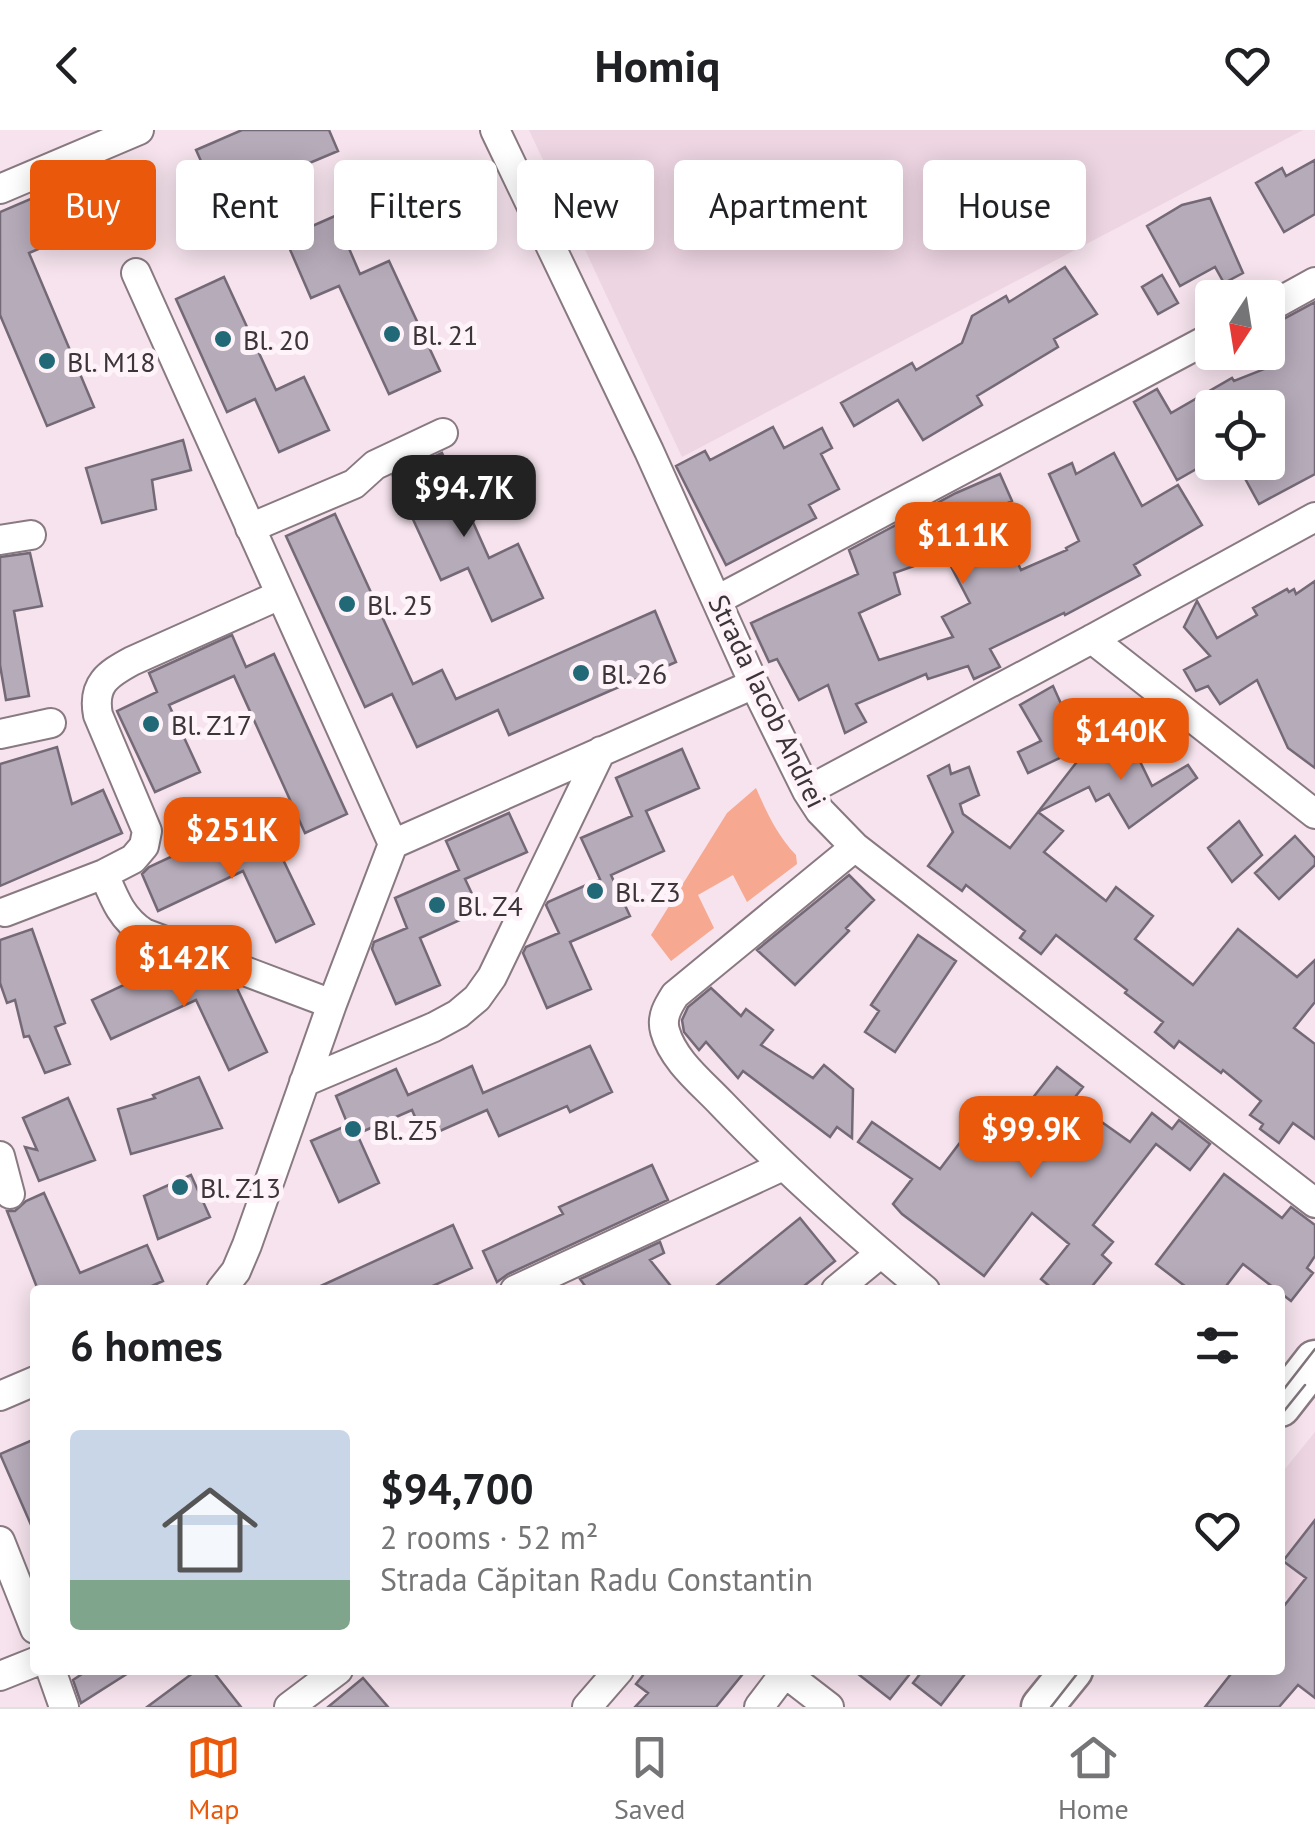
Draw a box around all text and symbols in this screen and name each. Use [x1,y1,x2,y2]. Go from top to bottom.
text: Homiq [595,36,720,94]
icon: back [40,38,95,93]
icon: heart [1220,38,1275,93]
chip: Buy [30,160,156,250]
chip: Rent [176,160,314,250]
chip: Filters [334,160,497,250]
chip: New [517,160,654,250]
chip: Apartment [674,160,903,250]
chip: House [923,160,1086,250]
north arrow [1195,280,1285,370]
map controls [1195,280,1285,480]
place label: Bl. 21 [412,316,478,353]
place label: Bl. 20 [243,321,309,358]
marker: Bl. 21 [381,323,403,345]
marker: Bl. 20 [212,328,234,350]
place label: Bl. M18 [67,343,155,380]
marker: Bl. M18 [36,350,58,372]
button: locate [1195,390,1285,480]
pin: $94.7K [383,455,545,540]
text: $94.7K [414,466,514,508]
pin: $111K [893,502,1033,587]
text: $111K [917,513,1009,555]
place label: Bl. 25 [367,586,433,623]
street label: Strada Iacob Andrei [700,588,836,814]
marker: Bl. 25 [336,593,358,615]
place label: Bl. 26 [601,655,667,692]
marker: Bl. 26 [570,662,592,684]
pin: $140K [1051,698,1191,783]
place label: Bl. Z17 [171,706,252,743]
text: $140K [1075,709,1167,751]
marker: Bl. Z17 [140,713,162,735]
pin: $251K [162,797,302,882]
text: $251K [186,808,278,850]
place label: Bl. Z3 [615,873,681,910]
marker: Bl. Z3 [584,880,606,902]
place label: Bl. Z4 [457,887,523,924]
marker: Bl. Z4 [426,894,448,916]
pin: $142K [114,925,254,1010]
text: $142K [138,936,230,978]
pin: $99.9K [950,1096,1112,1181]
text: $99.9K [981,1107,1081,1149]
place label: Bl. Z5 [373,1111,439,1148]
marker: Bl. Z5 [342,1118,364,1140]
place label: Bl. Z13 [200,1169,281,1206]
marker: Bl. Z13 [169,1176,191,1198]
text: 6 homes [70,1318,223,1373]
icon: filters [1190,1318,1245,1373]
text: $94,700 [380,1461,533,1516]
icon: home [150,1470,270,1590]
icon: heart [1190,1503,1245,1558]
text: 2 rooms · 52 m² [380,1516,598,1558]
text: Strada Căpitan Radu Constantin [380,1558,813,1600]
tab: Map [186,1730,241,1827]
tab: Saved [614,1730,685,1827]
tab: Home [1058,1730,1129,1827]

